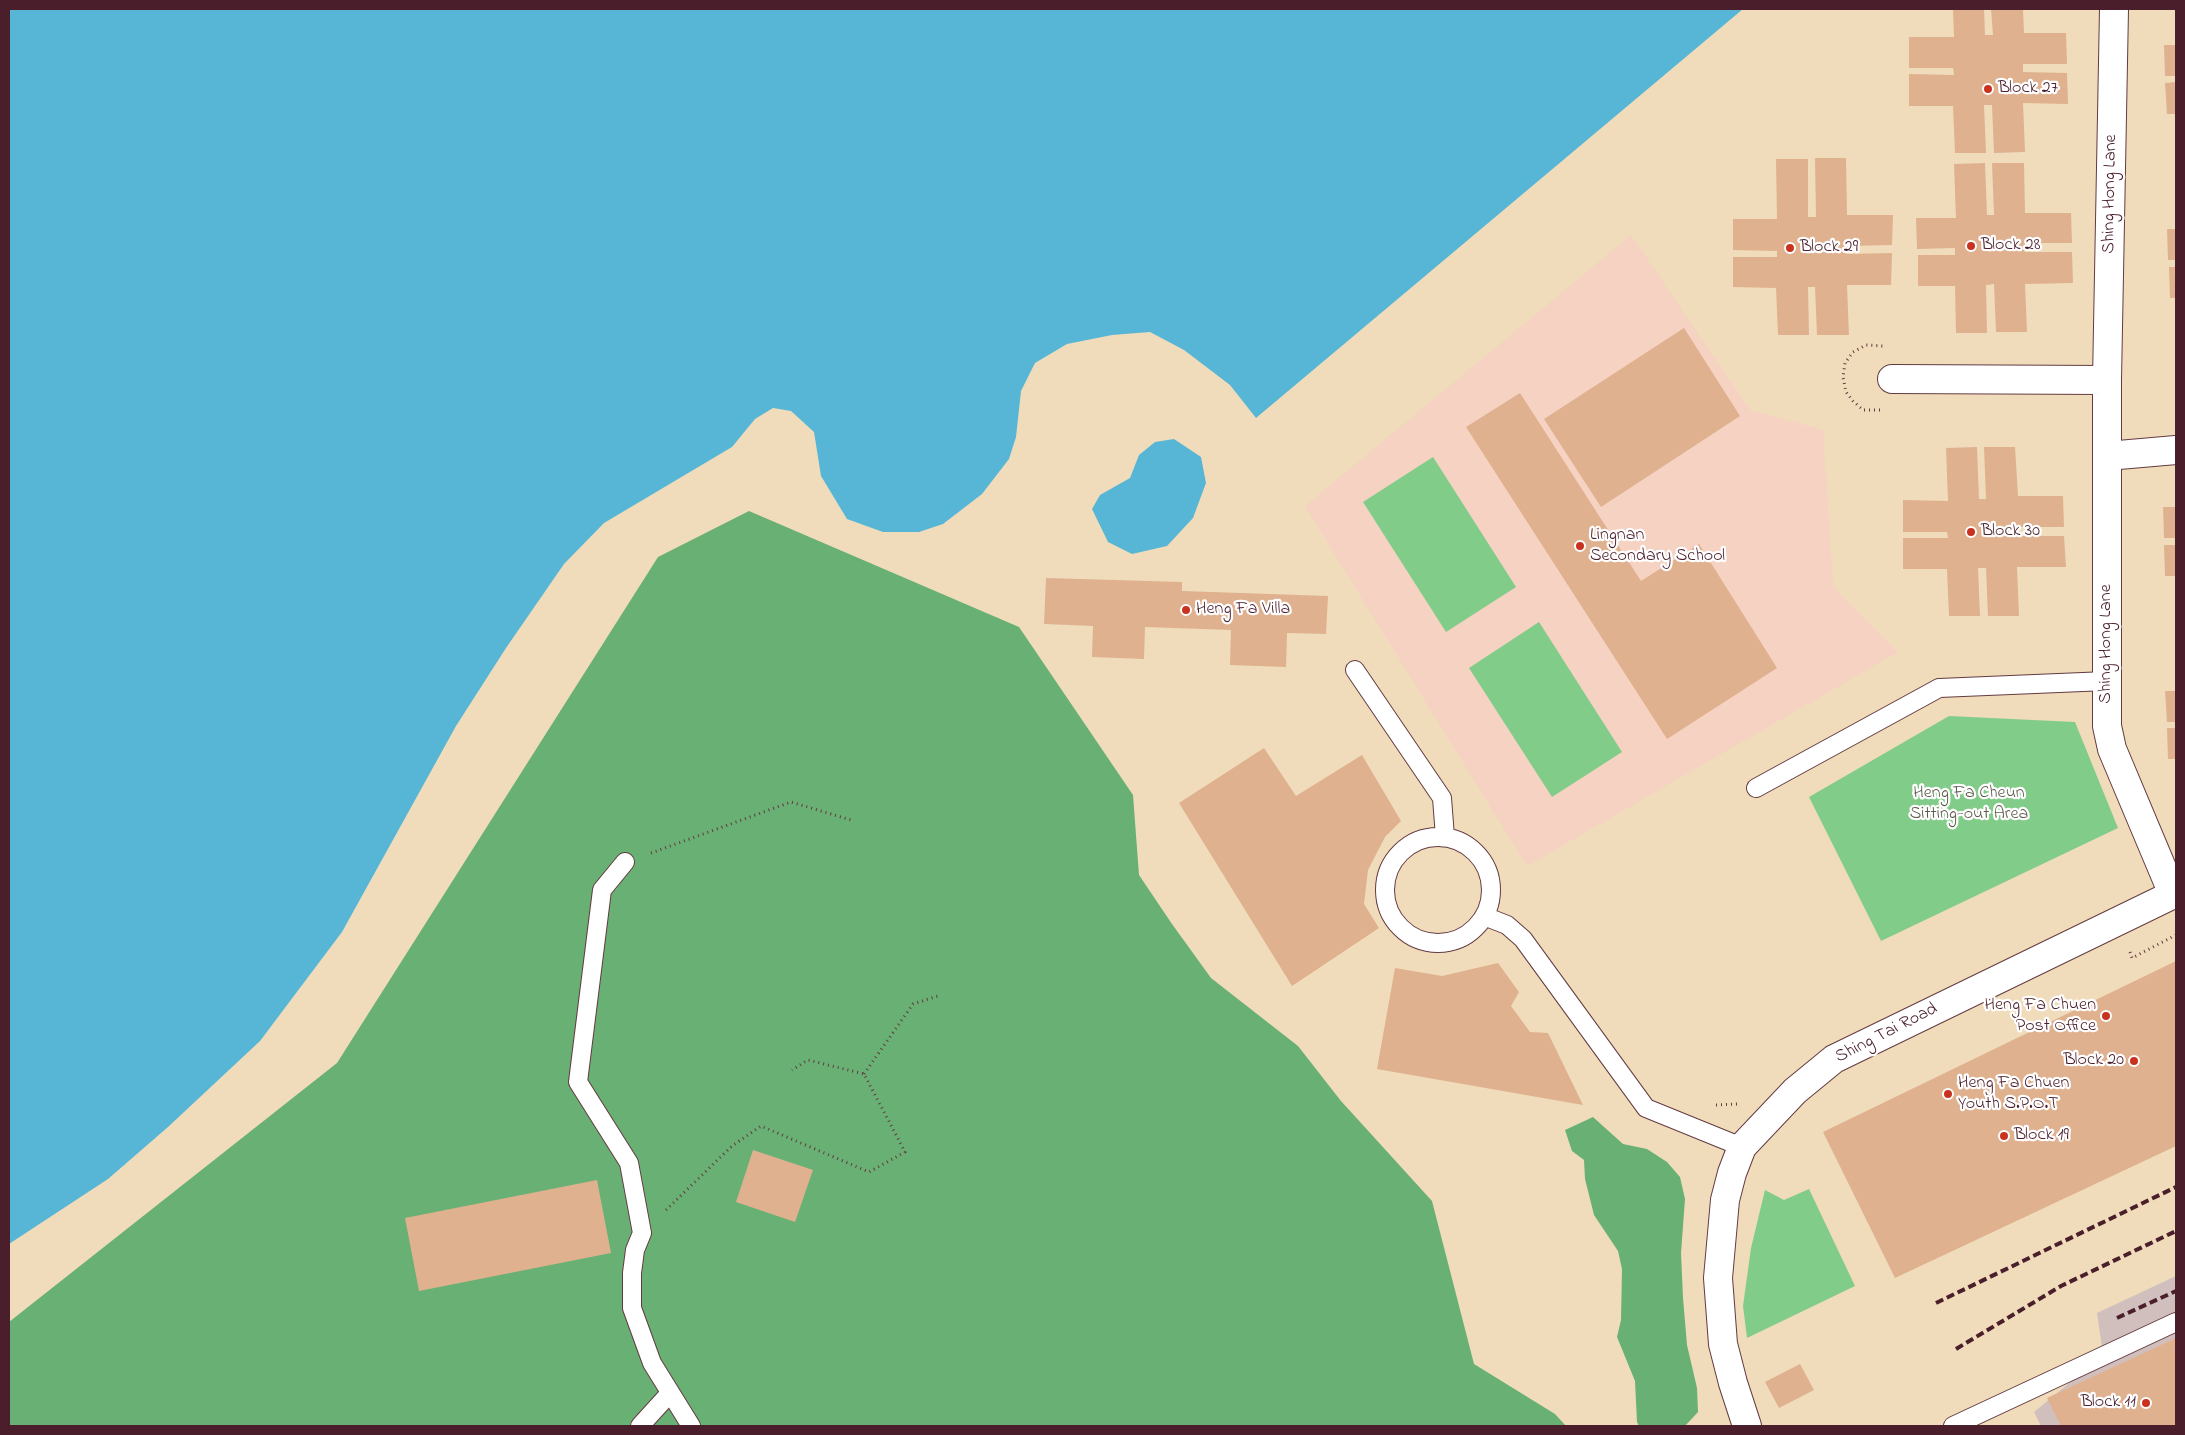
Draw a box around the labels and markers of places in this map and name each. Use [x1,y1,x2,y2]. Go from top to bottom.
place label: Block 27 [1998,78,2058,100]
marker: Block 27 [1982,83,1994,95]
place label: Block 28 [1981,235,2040,257]
place label: Block 29 [1800,237,1858,259]
marker: Block 28 [1965,240,1977,252]
marker: Block 29 [1784,242,1796,254]
place label: Block 30 [1981,521,2040,543]
place label: Lingnan Secondary School [1590,525,1725,568]
marker: Block 30 [1965,526,1977,538]
marker: Lingnan Secondary School [1574,540,1586,552]
place label: Heng Fa Villa [1196,599,1290,621]
marker: Heng Fa Villa [1180,604,1192,616]
place label: Heng Fa Chuen Post Office [1985,995,2096,1038]
marker: Heng Fa Chuen Post Office [2100,1010,2112,1022]
place label: Block 20 [2063,1050,2124,1072]
marker: Block 20 [2128,1055,2140,1067]
place label: Heng Fa Chuen Youth S.P.O.T [1958,1073,2069,1116]
marker: Heng Fa Chuen Youth S.P.O.T [1942,1088,1954,1100]
place label: Block 19 [2014,1125,2069,1147]
marker: Block 19 [1998,1130,2010,1142]
place label: Block 11 [2081,1392,2136,1414]
marker: Block 11 [2140,1397,2152,1409]

